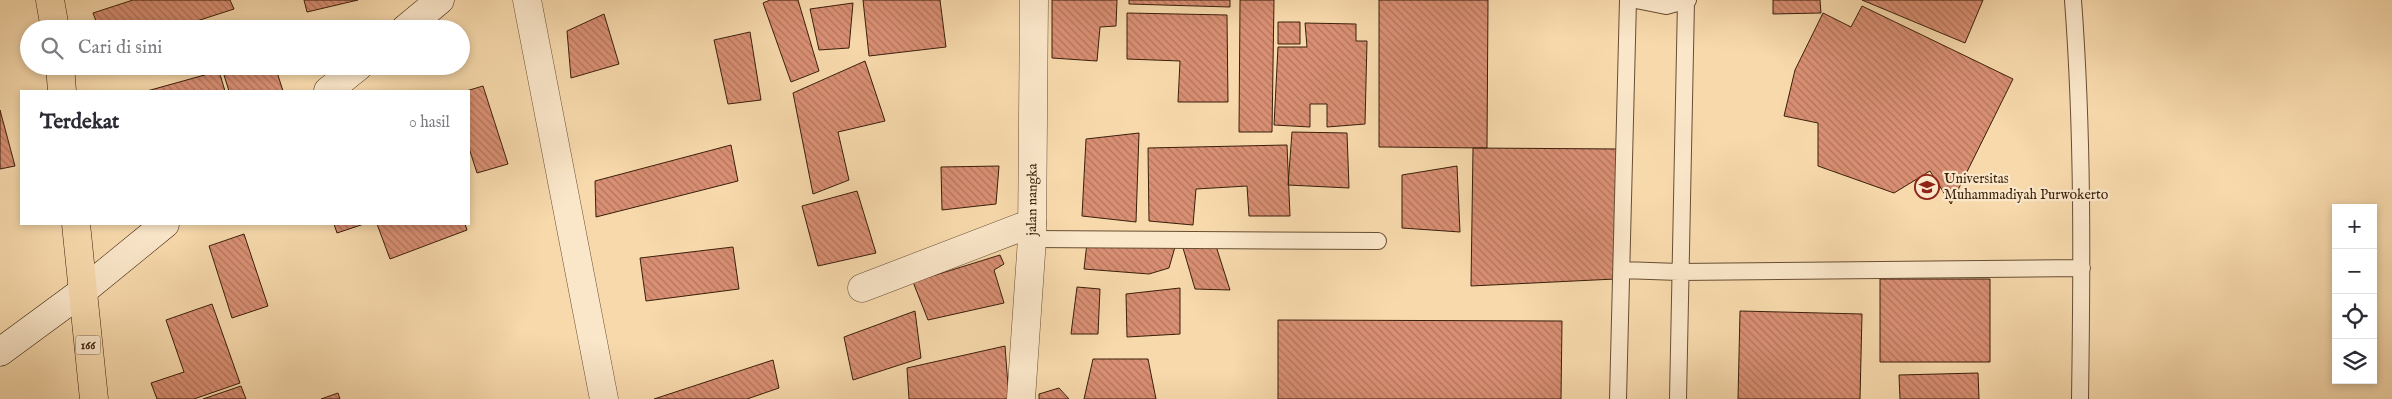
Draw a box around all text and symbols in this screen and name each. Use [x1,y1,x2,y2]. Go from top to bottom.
search box [20,20,470,75]
icon: search [38,34,66,62]
text: Cari di sini [78,36,162,60]
text: Terdekat [40,109,119,136]
text: 0 hasil [409,113,450,133]
street label: jalan nangka [1023,162,1042,237]
place label: Universitas Muhammadiyah Purwokerto [1944,170,2109,204]
school or university icon: Universitas Muhammadiyah Purwokerto [1914,174,1940,200]
map controls [2332,204,2377,384]
button: + [2332,204,2377,249]
button: − [2332,249,2377,294]
button: locate [2332,294,2377,339]
road number: 166 [76,336,100,354]
button: layers [2332,339,2377,384]

